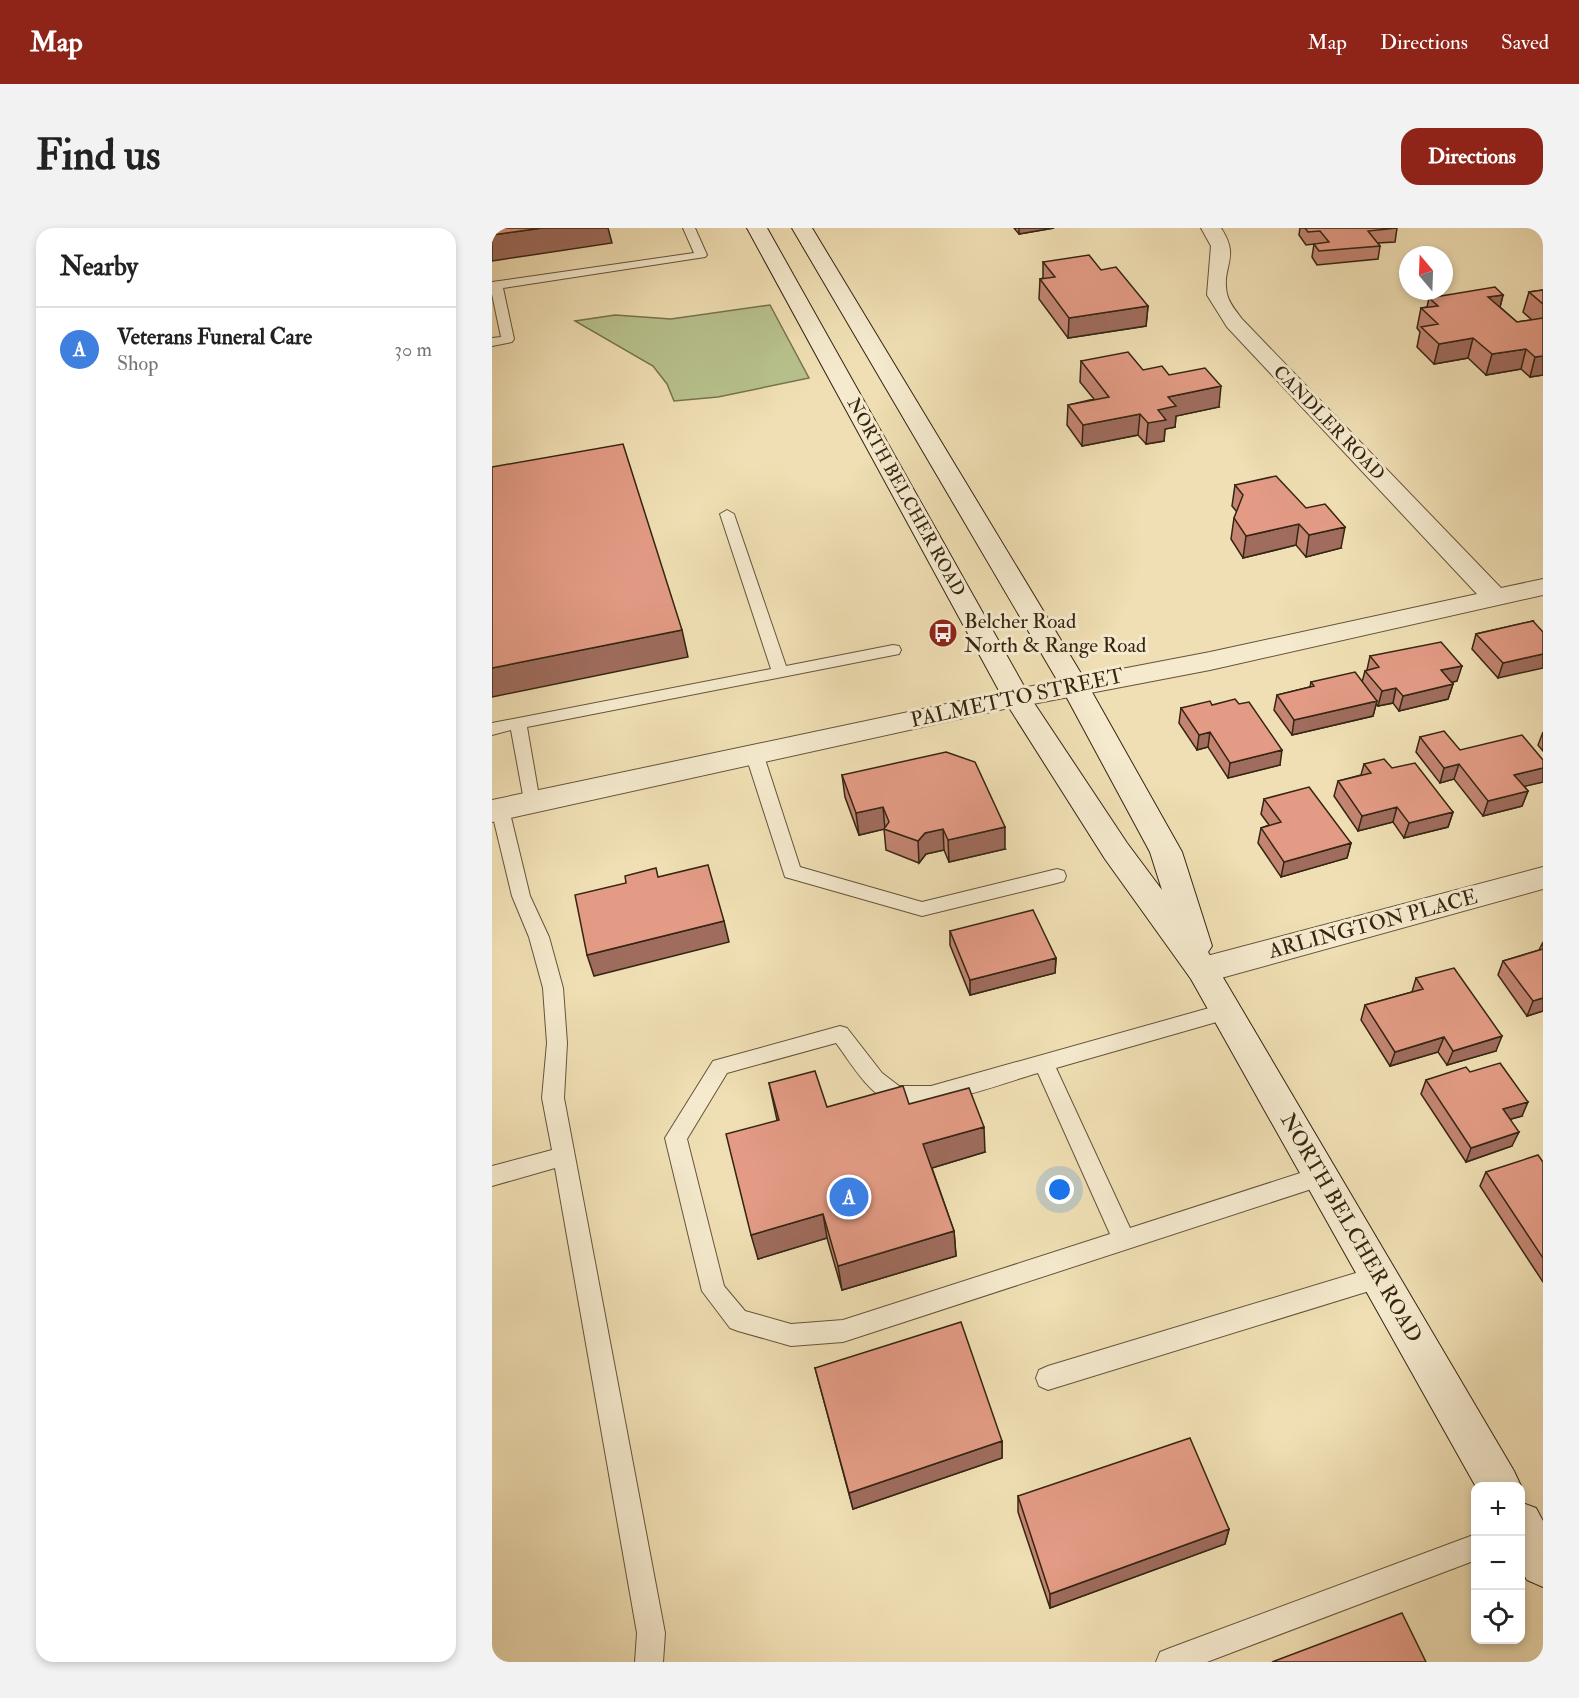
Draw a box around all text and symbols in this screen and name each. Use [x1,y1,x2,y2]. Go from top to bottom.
text: Map [30,25,83,60]
text: Map [1307,29,1347,56]
text: Directions [1380,29,1468,56]
text: Saved [1501,29,1549,56]
button: Directions [1401,128,1543,185]
text: Find us [36,130,160,182]
north arrow [1399,246,1453,300]
text: Nearby [60,251,138,283]
text: Veterans Funeral Care [117,323,312,351]
text: A [73,337,86,362]
text: 30 m [394,337,432,362]
text: Shop [117,351,158,376]
street label: CANDLER ROAD [1268,361,1390,485]
street label: NORTH BELCHER ROAD [842,394,970,600]
place label: Belcher Road North & Range Road [964,608,1147,659]
bus stop icon: Belcher Road North & Range Road [927,617,959,649]
street label: PALMETTO STREET [908,662,1126,734]
street label: ARLINGTON PLACE [1265,883,1480,965]
street label: NORTH BELCHER ROAD [1274,1109,1428,1347]
pin: A [830,1174,868,1220]
your location [1045,1175,1074,1204]
map controls [1471,1482,1525,1644]
button: + [1471,1482,1525,1536]
button: − [1471,1536,1525,1590]
button: locate [1471,1590,1525,1644]

